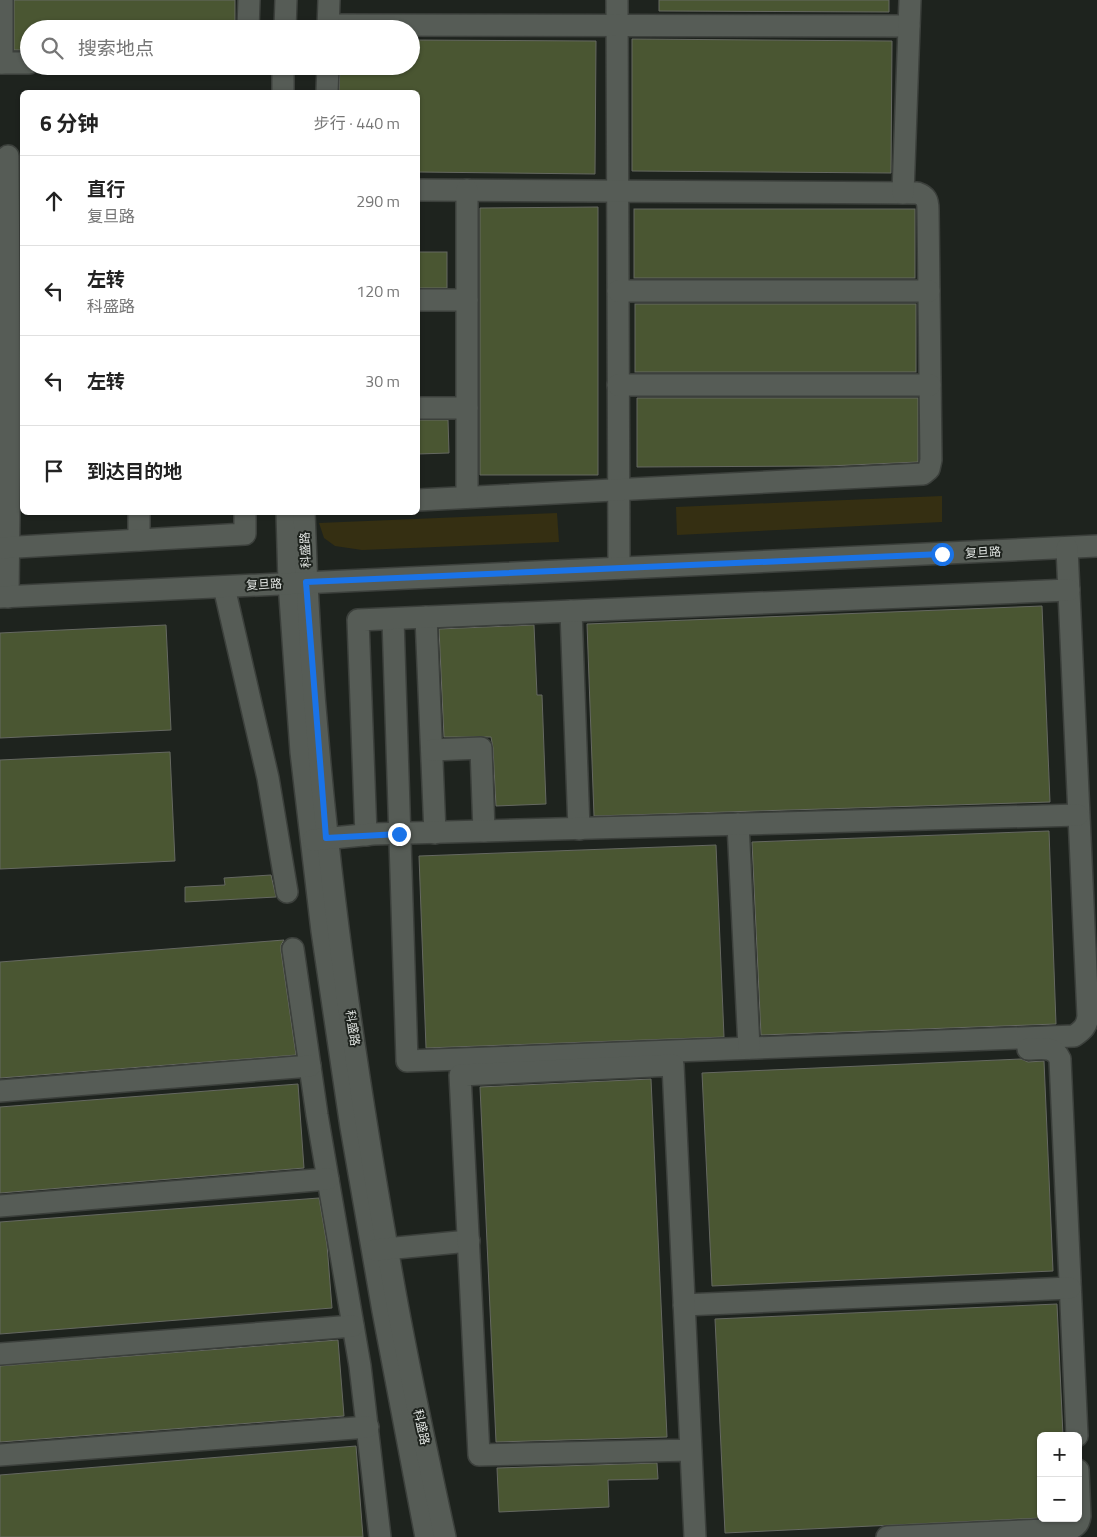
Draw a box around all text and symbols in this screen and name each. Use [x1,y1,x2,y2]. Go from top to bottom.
search box [20,20,420,75]
text: 搜索地点 [78,33,154,62]
icon: search [38,34,66,62]
text: 6 分钟 [40,107,98,139]
text: 步行 · 440 m [314,111,400,135]
text: 直行 [87,174,125,203]
icon: ahead [40,187,68,215]
text: 290 m [356,189,400,213]
text: 复旦路 [87,204,135,228]
text: 左转 [87,264,125,293]
icon: left [40,277,68,305]
text: 120 m [356,279,400,303]
text: 科盛路 [87,294,135,318]
text: 左转 [87,366,125,395]
icon: left [40,367,68,395]
text: 30 m [365,369,400,393]
text: 到达目的地 [87,456,182,485]
icon: arrive [40,457,68,485]
street label: 科盛路 [295,532,315,568]
street label: 复旦路 [965,542,1001,562]
route start [931,543,954,566]
street label: 复旦路 [246,574,282,594]
route end [388,823,411,846]
street label: 科盛路 [341,1009,365,1047]
street label: 科盛路 [409,1407,435,1447]
map controls [1037,1432,1082,1522]
button: + [1037,1432,1082,1477]
button: − [1037,1477,1082,1522]

